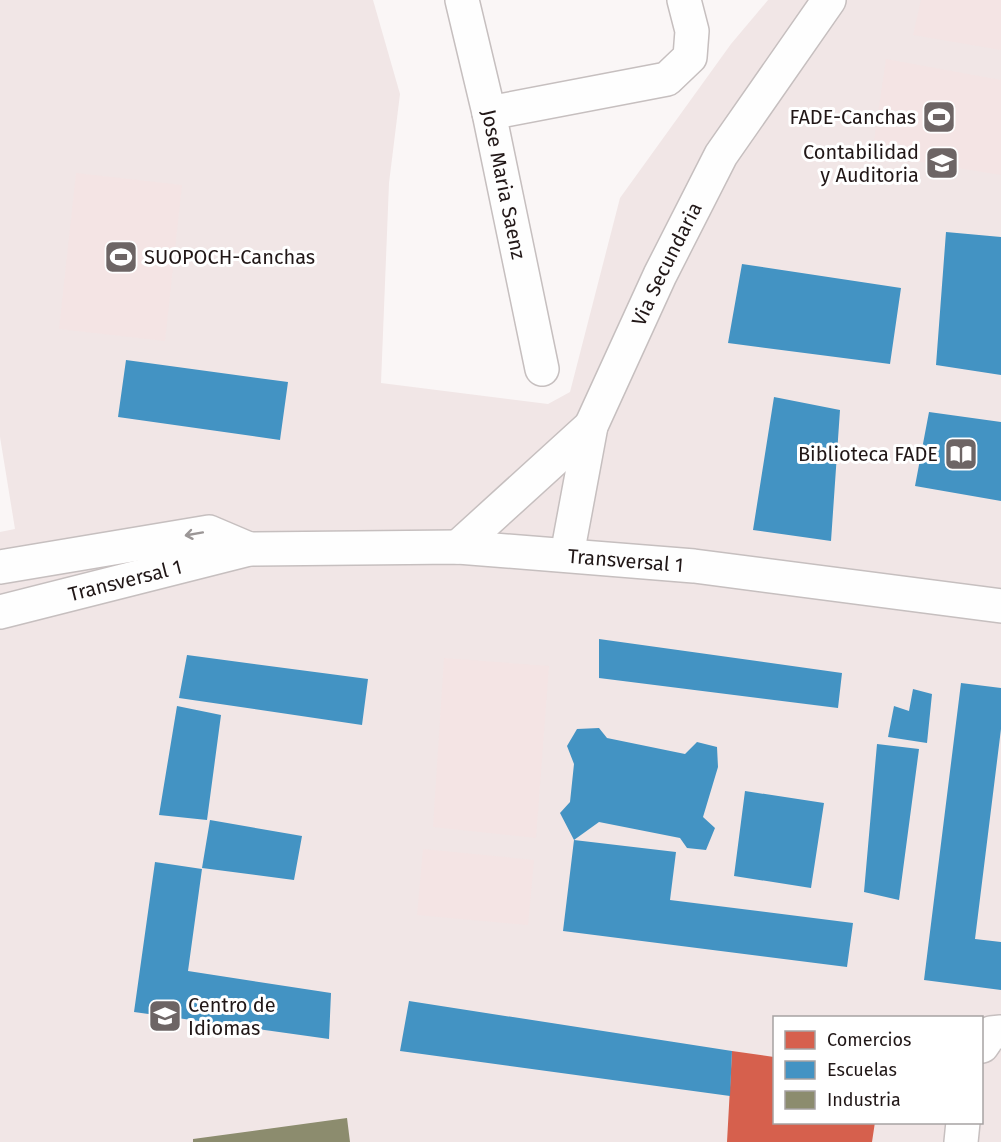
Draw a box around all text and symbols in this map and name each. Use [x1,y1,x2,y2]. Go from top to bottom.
sports icon: FADE-Canchas [921,99,957,135]
place label: FADE-Canchas [790,105,916,129]
street label: Jose Maria Saenz [477,107,531,262]
place label: Contabilidad y Auditoria [803,140,919,187]
school or university icon: Contabilidad y Auditoria [924,145,960,181]
street label: Via Secundaria [626,198,707,330]
sports icon: SUOPOCH-Canchas [103,239,139,275]
place label: SUOPOCH-Canchas [144,245,315,269]
library icon: Biblioteca FADE [943,436,979,472]
place label: Biblioteca FADE [798,442,938,466]
one-way arrow [185,529,205,540]
street label: Transversal 1 [567,544,684,577]
street label: Transversal 1 [66,554,184,606]
place label: Centro de Idiomas [188,993,276,1040]
school or university icon: Centro de Idiomas [147,998,183,1034]
legend [773,1016,983,1124]
text: Comercios [827,1029,911,1051]
text: Escuelas [827,1059,897,1081]
text: Industria [827,1089,901,1111]

